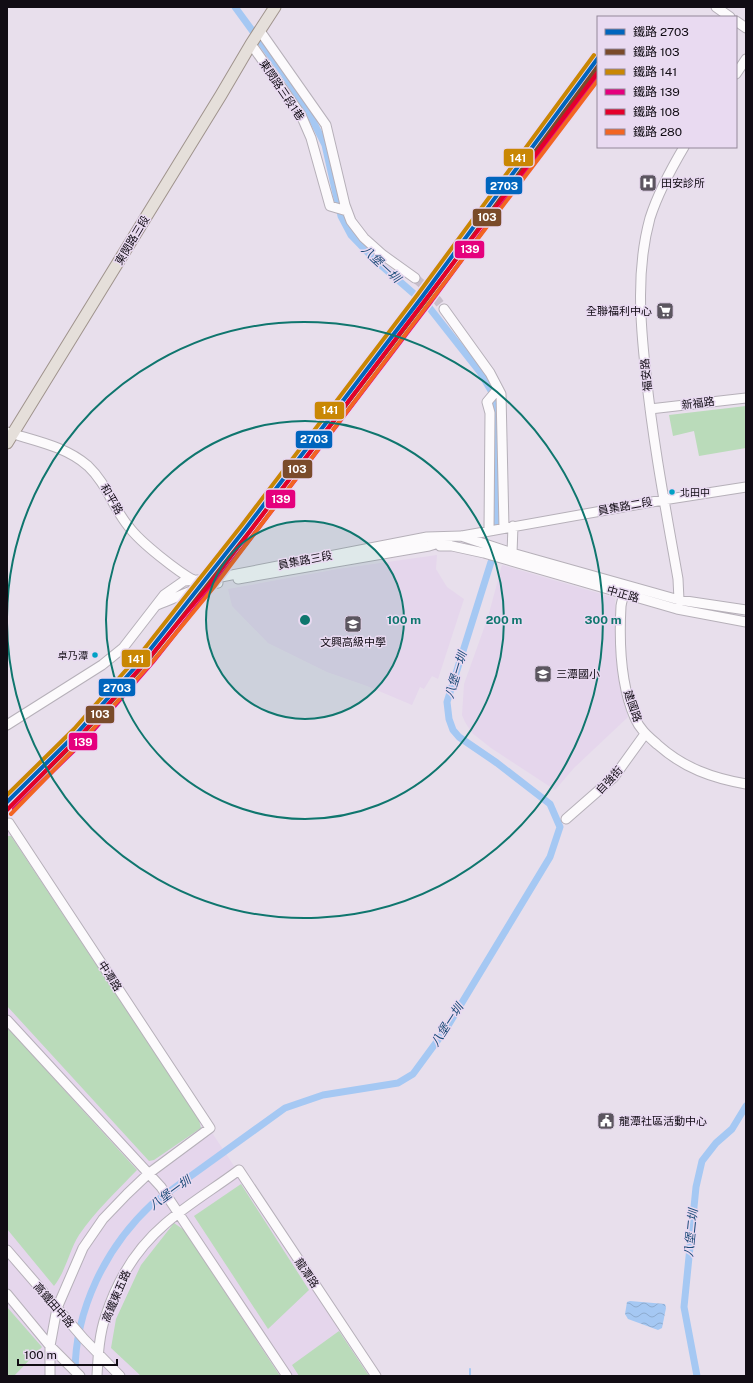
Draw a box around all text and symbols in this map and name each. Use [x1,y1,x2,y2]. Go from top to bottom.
legend [597,16,737,148]
text: 鐵路 2703 [633,25,689,39]
text: 鐵路 103 [633,45,680,59]
street label: 東閔路三段1巷 [257,57,307,123]
text: 鐵路 141 [633,65,677,79]
text: 鐵路 139 [633,85,680,99]
text: 鐵路 108 [633,105,680,119]
text: 鐵路 280 [633,125,682,139]
line badge: 141 [503,148,534,167]
text: 141 [510,152,526,164]
hospital icon: 田安診所 [638,173,658,193]
line badge: 2703 [485,176,523,195]
place label: 田安診所 [661,177,705,189]
text: 2703 [490,180,518,192]
line badge: 103 [472,208,502,227]
text: 103 [477,211,497,223]
street label: 東閔路三段 [113,213,151,267]
line badge: 139 [454,240,485,259]
water label: 八堡一圳 [359,243,405,287]
text: 139 [460,243,480,255]
supermarket icon: 全聯福利中心 [655,301,675,321]
place label: 全聯福利中心 [586,305,652,317]
street label: 福安路 [638,358,654,392]
street label: 新福路 [681,395,715,411]
line badge: 141 [314,401,345,420]
text: 141 [322,404,338,416]
line badge: 2703 [295,430,333,449]
text: 2703 [300,433,328,445]
line badge: 103 [282,459,313,479]
text: 103 [287,463,307,475]
street label: 和平路 [99,482,125,516]
place label: 北田中 [680,486,710,498]
marker: 北田中 [667,487,677,497]
line badge: 139 [265,489,296,509]
text: 139 [271,493,291,505]
street label: 員集路二段 [597,495,653,517]
street label: 員集路三段 [277,549,333,571]
street label: 中正路 [605,584,641,604]
centre of rings [298,613,312,627]
text: 100 m [387,613,421,627]
text: 200 m [486,613,522,627]
text: 300 m [585,613,622,627]
school or university icon: 文興高級中學 [343,614,363,634]
place label: 文興高級中學 [320,636,386,648]
water label: 八堡一圳 [442,648,470,700]
place label: 卓乃潭 [58,649,88,661]
line badge: 141 [121,649,151,668]
marker: 卓乃潭 [90,650,100,660]
text: 141 [128,653,144,665]
school or university icon: 三潭國小 [533,664,553,684]
place label: 三潭國小 [556,668,600,680]
line badge: 2703 [98,678,136,697]
text: 2703 [103,682,131,694]
street label: 建國路 [622,688,644,724]
line badge: 103 [85,705,115,724]
text: 103 [90,708,110,720]
line badge: 139 [68,732,98,751]
text: 139 [73,736,93,748]
street label: 自強街 [593,764,625,796]
street label: 中潭路 [96,959,124,993]
water label: 八堡一圳 [428,999,467,1049]
public building icon: 龍潭社區活動中心 [596,1111,616,1131]
place label: 龍潭社區活動中心 [619,1115,707,1127]
water label: 八堡一圳 [146,1172,195,1213]
water label: 八堡二圳 [682,1206,701,1258]
street label: 龍潭路 [293,1256,321,1290]
street label: 高鐵東五路 [100,1268,132,1324]
street label: 高鐵田中路 [31,1280,77,1330]
scale bar [18,1341,117,1367]
text: 100 m [24,1348,57,1362]

